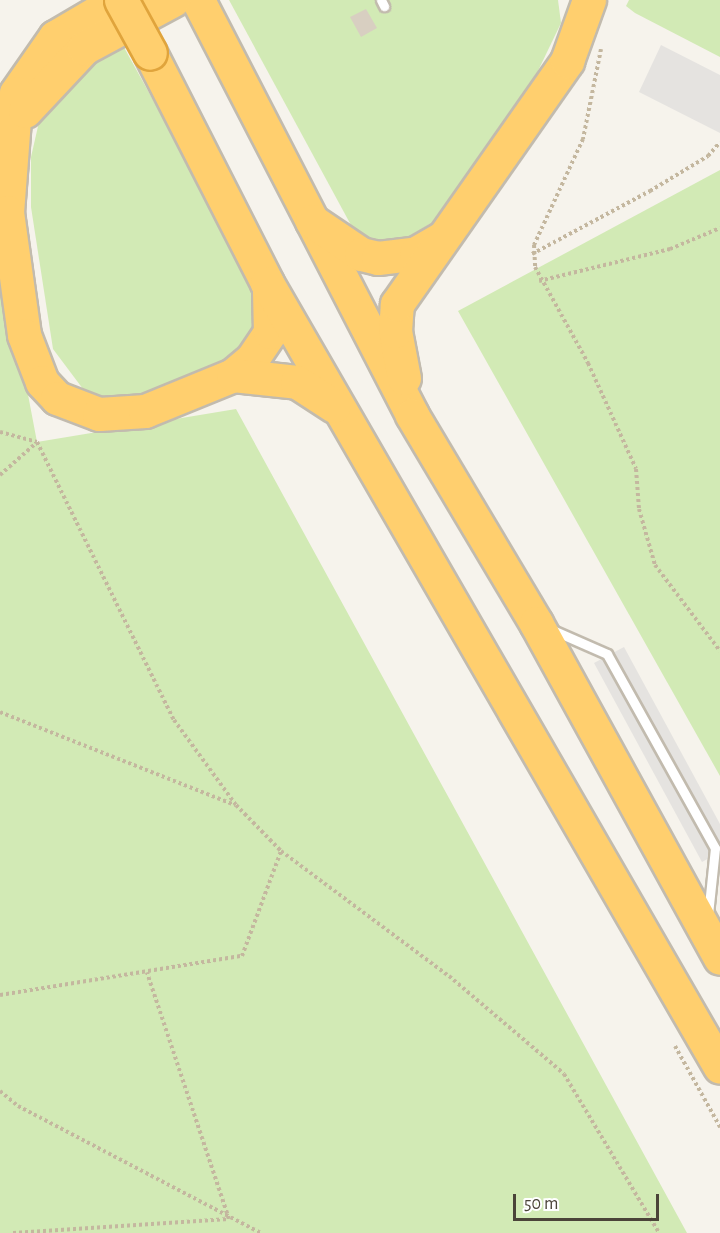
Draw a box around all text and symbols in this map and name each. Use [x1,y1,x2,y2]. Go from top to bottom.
scale bar [516,1182,662,1220]
text: 50 m [524,1195,558,1213]

